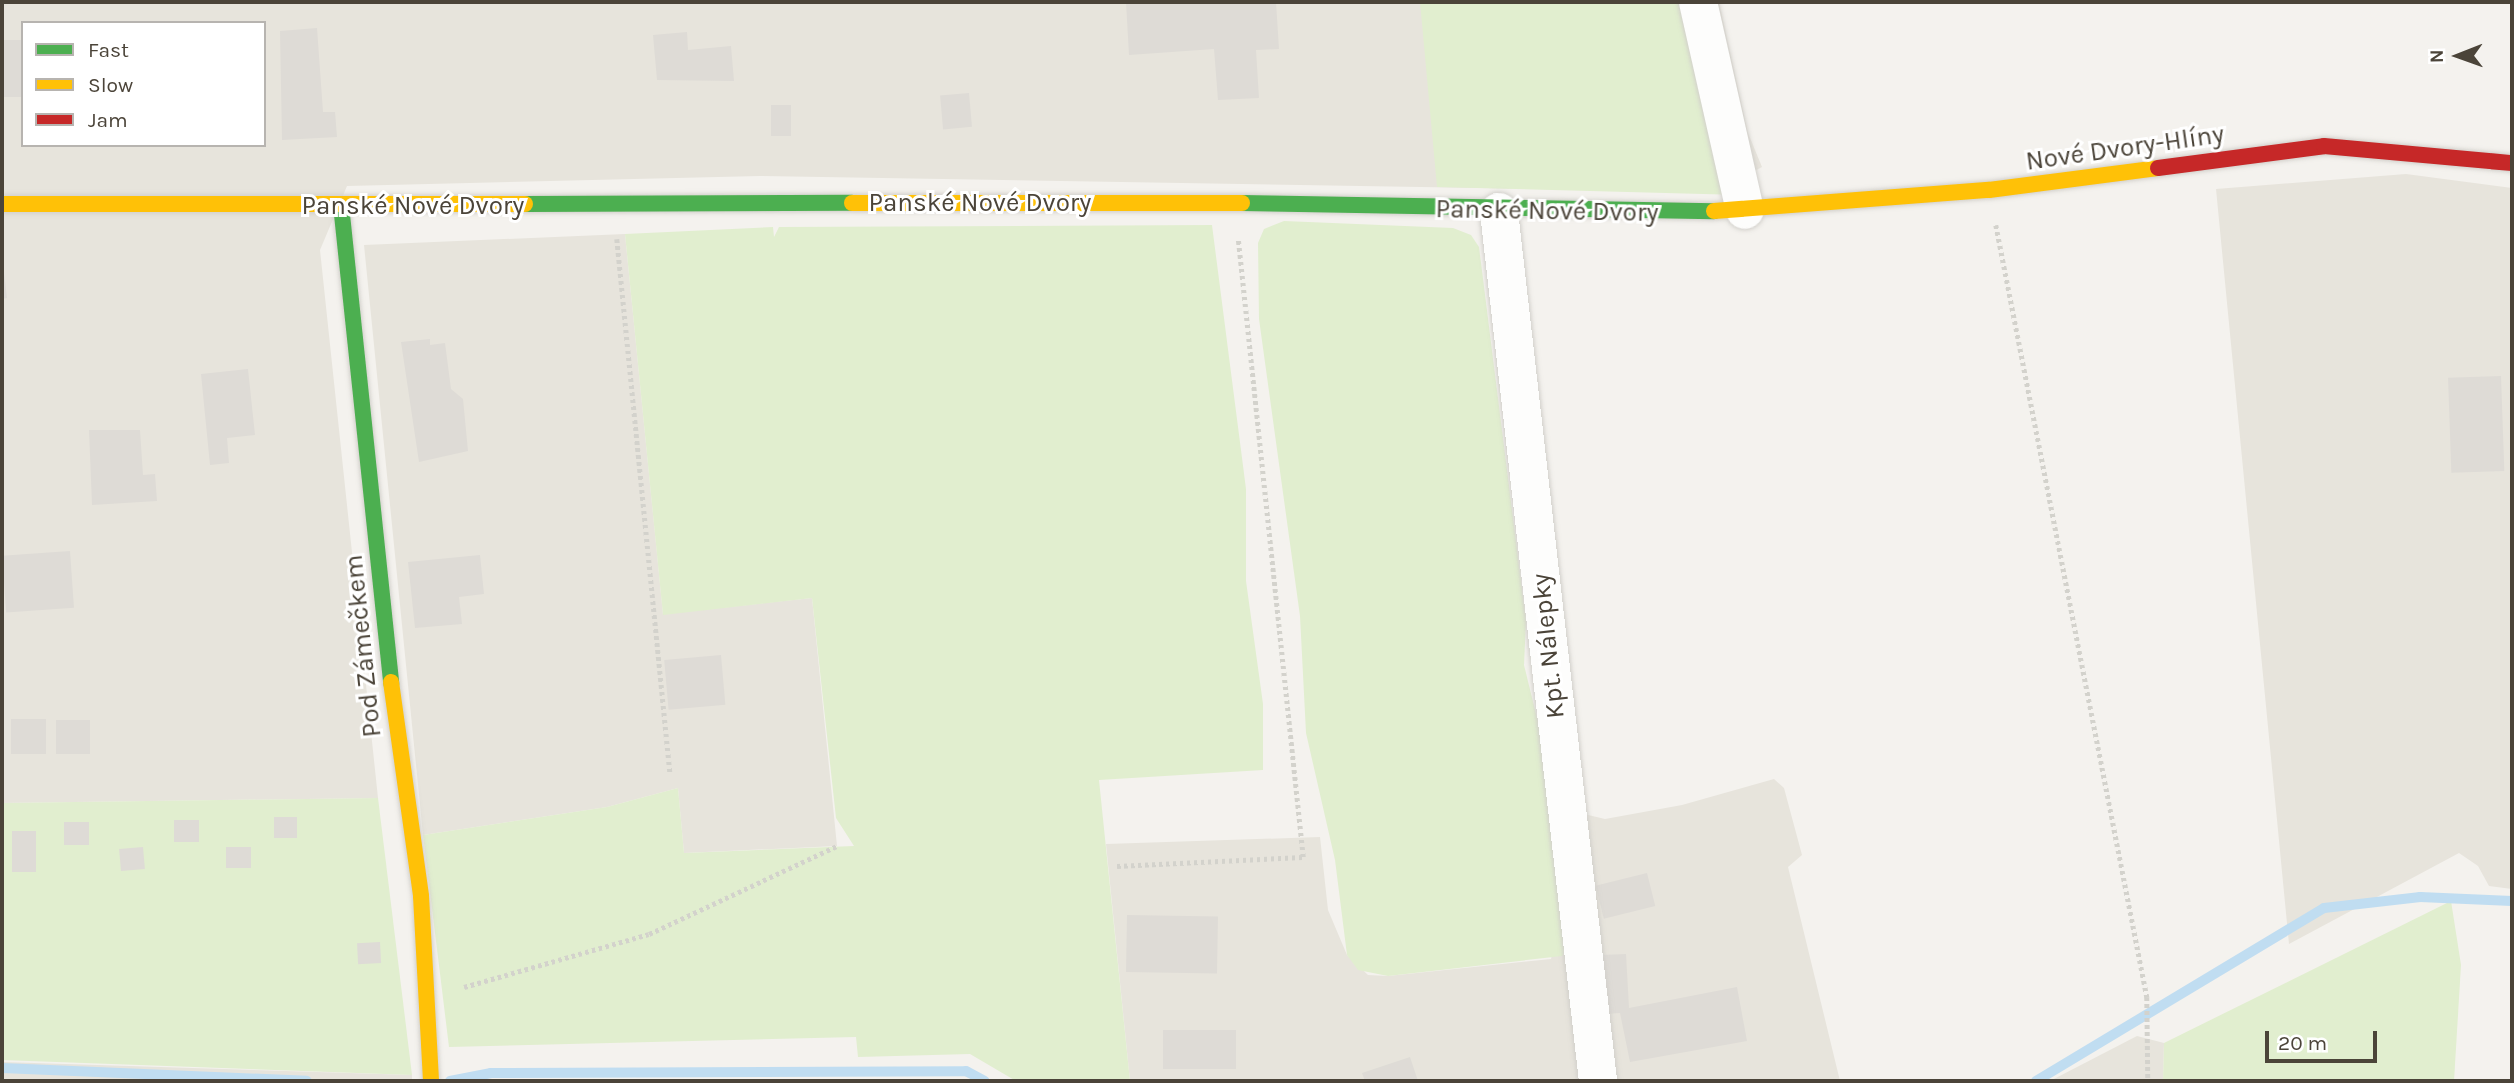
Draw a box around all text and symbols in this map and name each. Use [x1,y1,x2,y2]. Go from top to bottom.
legend [21,21,266,147]
north arrow [2423,21,2493,91]
text: Fast [88,38,129,62]
text: N [2426,49,2448,63]
text: Slow [88,73,133,97]
text: Jam [88,108,128,132]
street label: Nové Dvory-Hlíny [2024,119,2226,177]
street label: Panské Nové Dvory [869,187,1091,219]
street label: Panské Nové Dvory [302,190,524,222]
street label: Panské Nové Dvory [1435,193,1659,229]
street label: Pod Zámečkem [338,553,388,739]
street label: Kpt. Nálepky [1525,572,1571,720]
scale bar [2269,1016,2381,1060]
text: 20 m [2278,1031,2327,1055]

